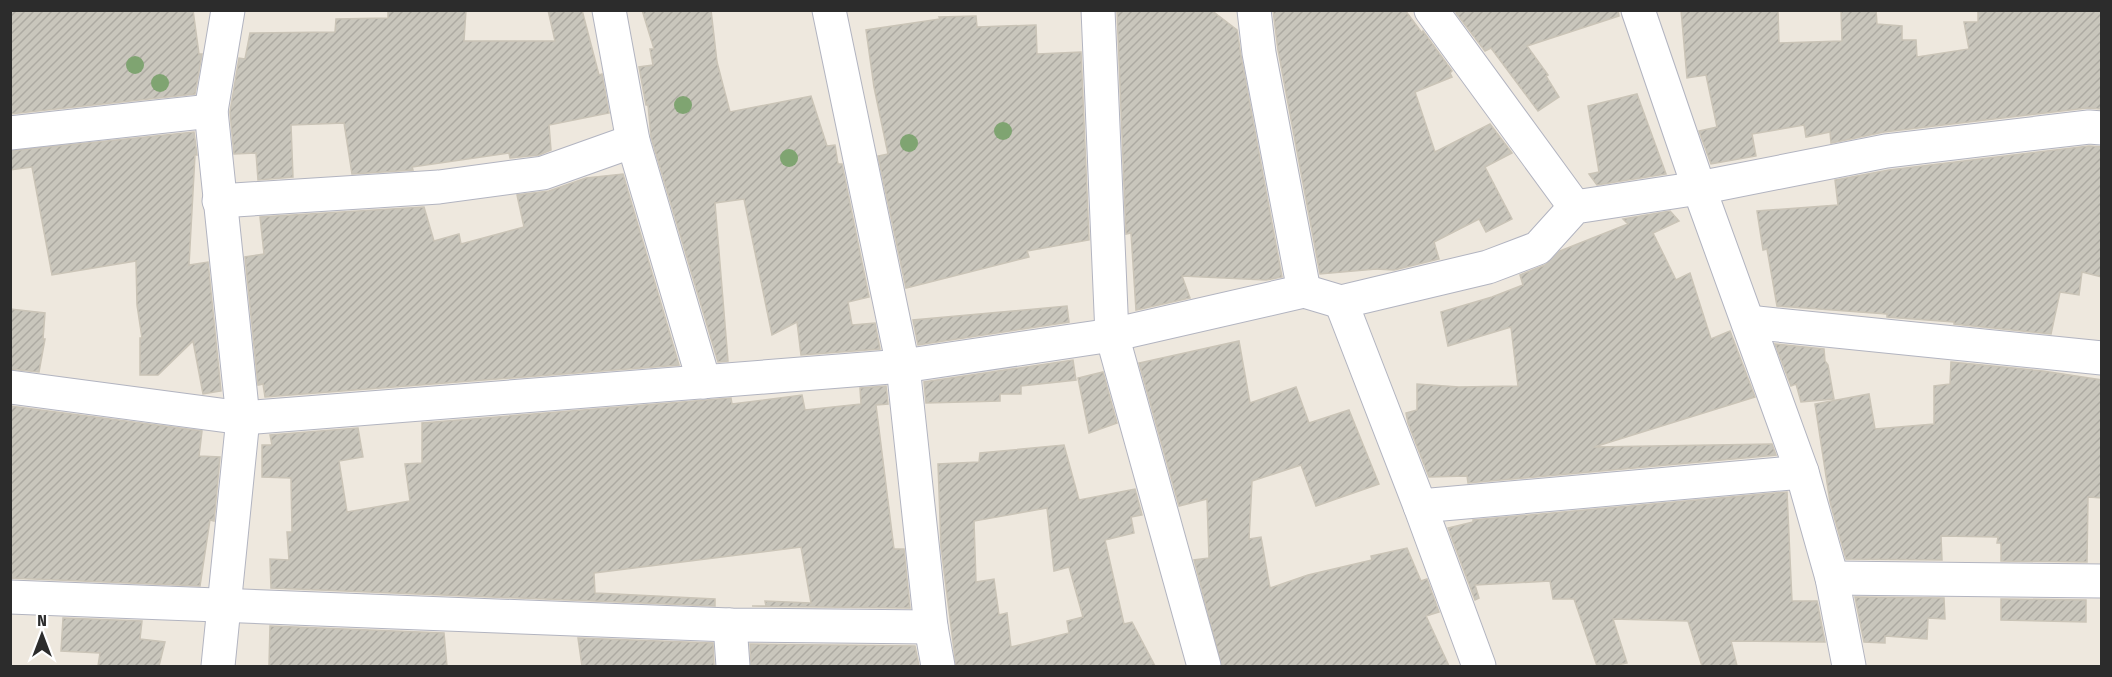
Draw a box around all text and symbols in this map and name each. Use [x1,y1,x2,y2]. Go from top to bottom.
north arrow [12,605,72,665]
text: N [37,611,47,630]

